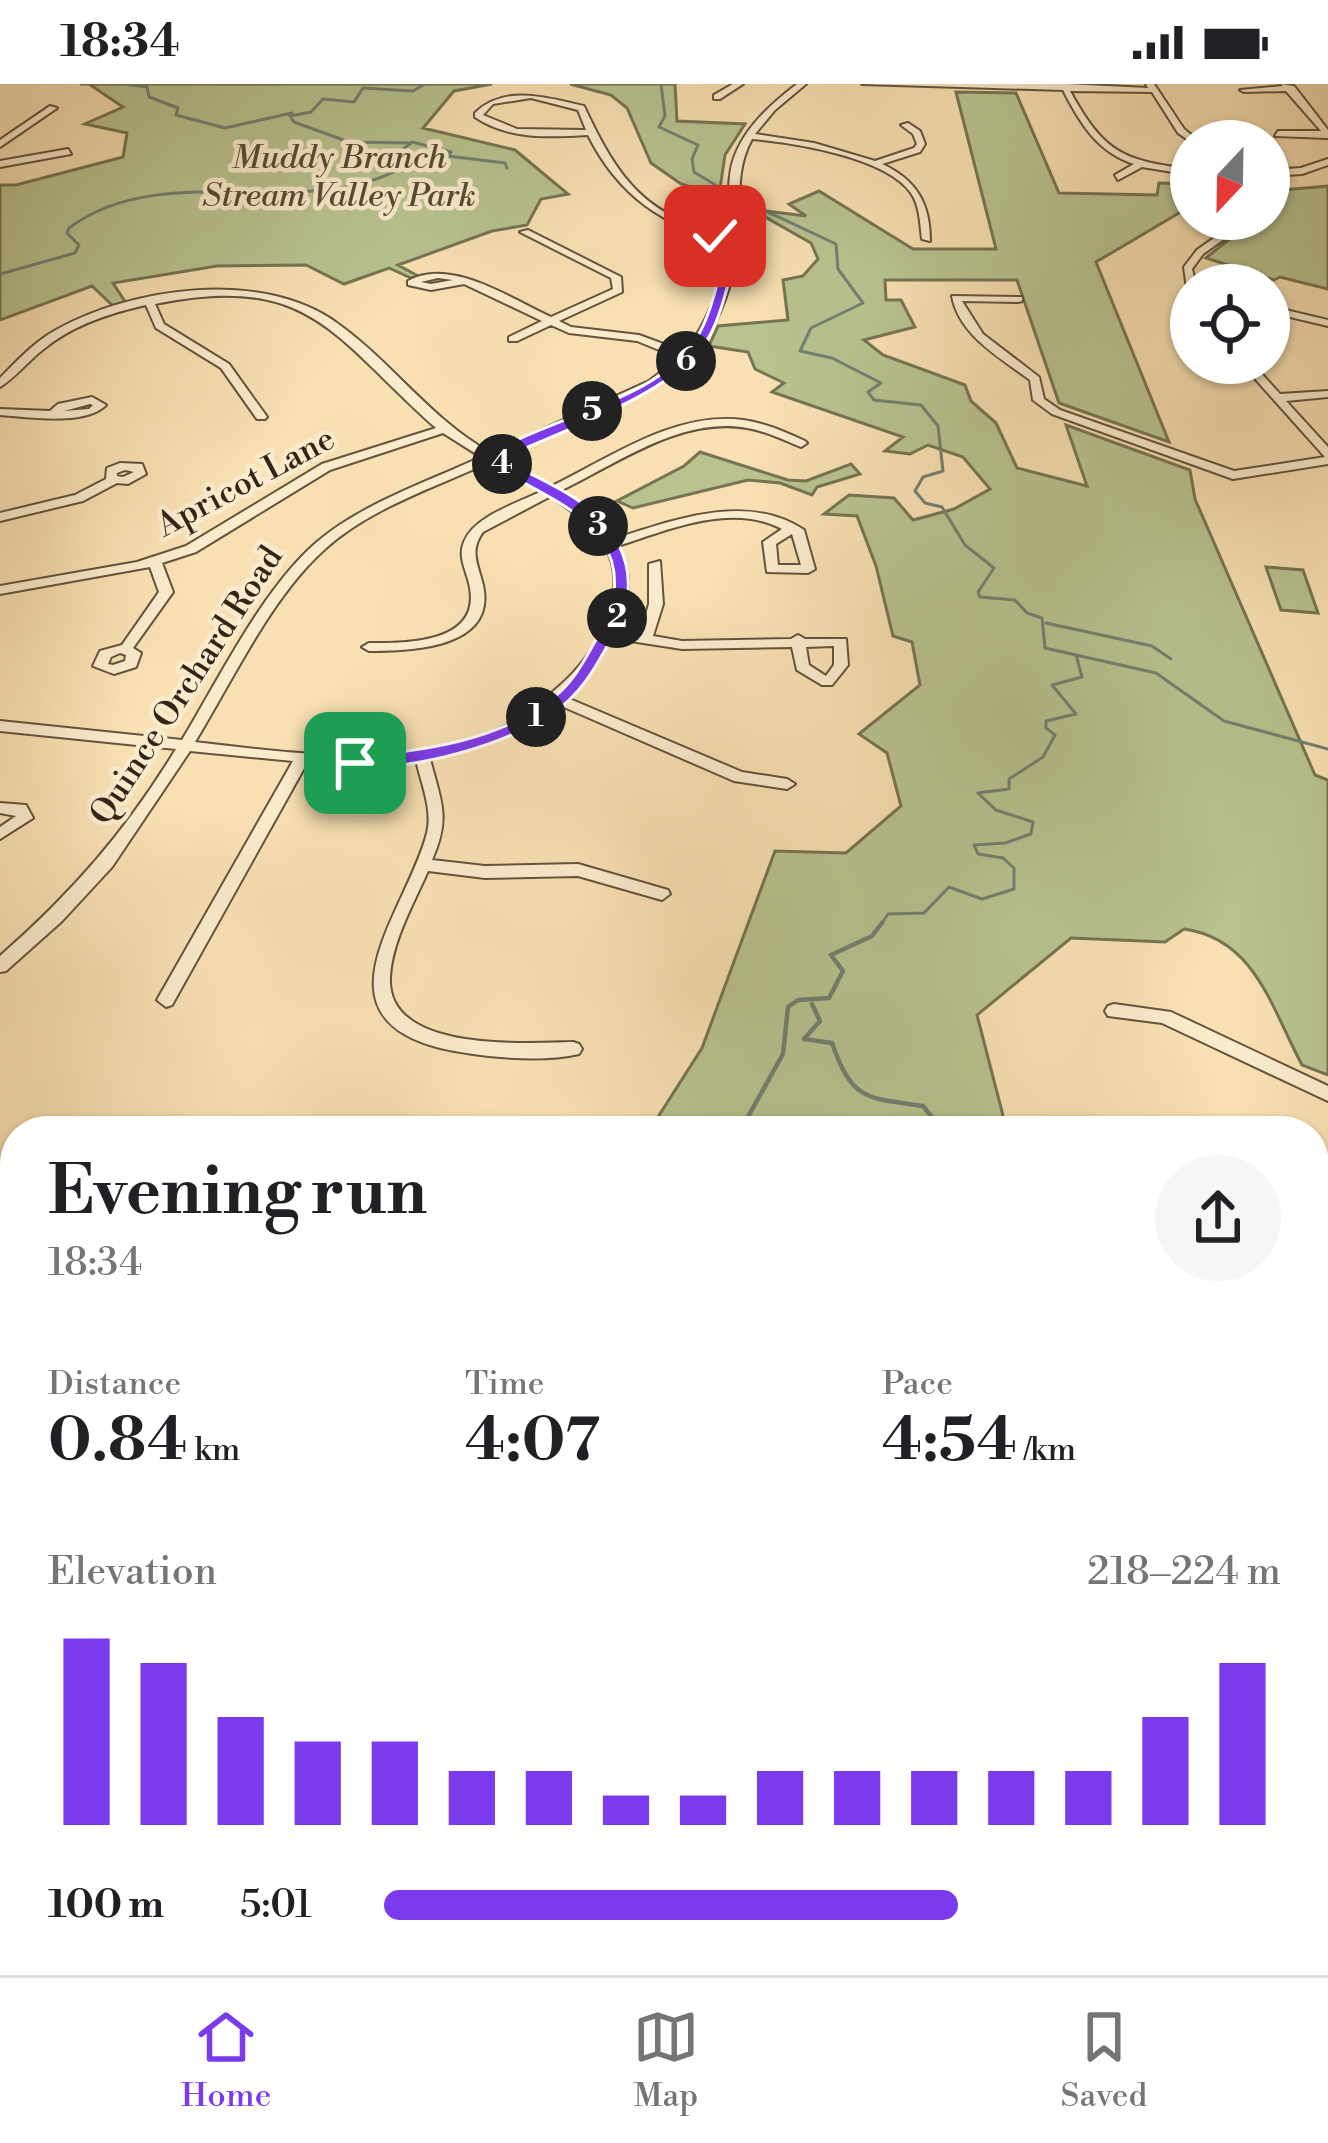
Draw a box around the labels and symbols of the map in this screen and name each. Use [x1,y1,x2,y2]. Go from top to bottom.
north arrow [1170,120,1290,240]
park label: Muddy Branch Stream Valley Park [202,138,476,217]
pin [664,185,766,287]
pin: 6 [656,331,716,391]
pin: 5 [562,381,622,441]
street label: Apricot Lane [149,419,342,548]
pin: 4 [472,434,532,494]
pin: 3 [568,496,628,556]
street label: Quince Orchard Road [82,539,293,833]
pin: 2 [587,588,647,648]
pin: 1 [506,687,566,747]
pin [304,712,406,814]

